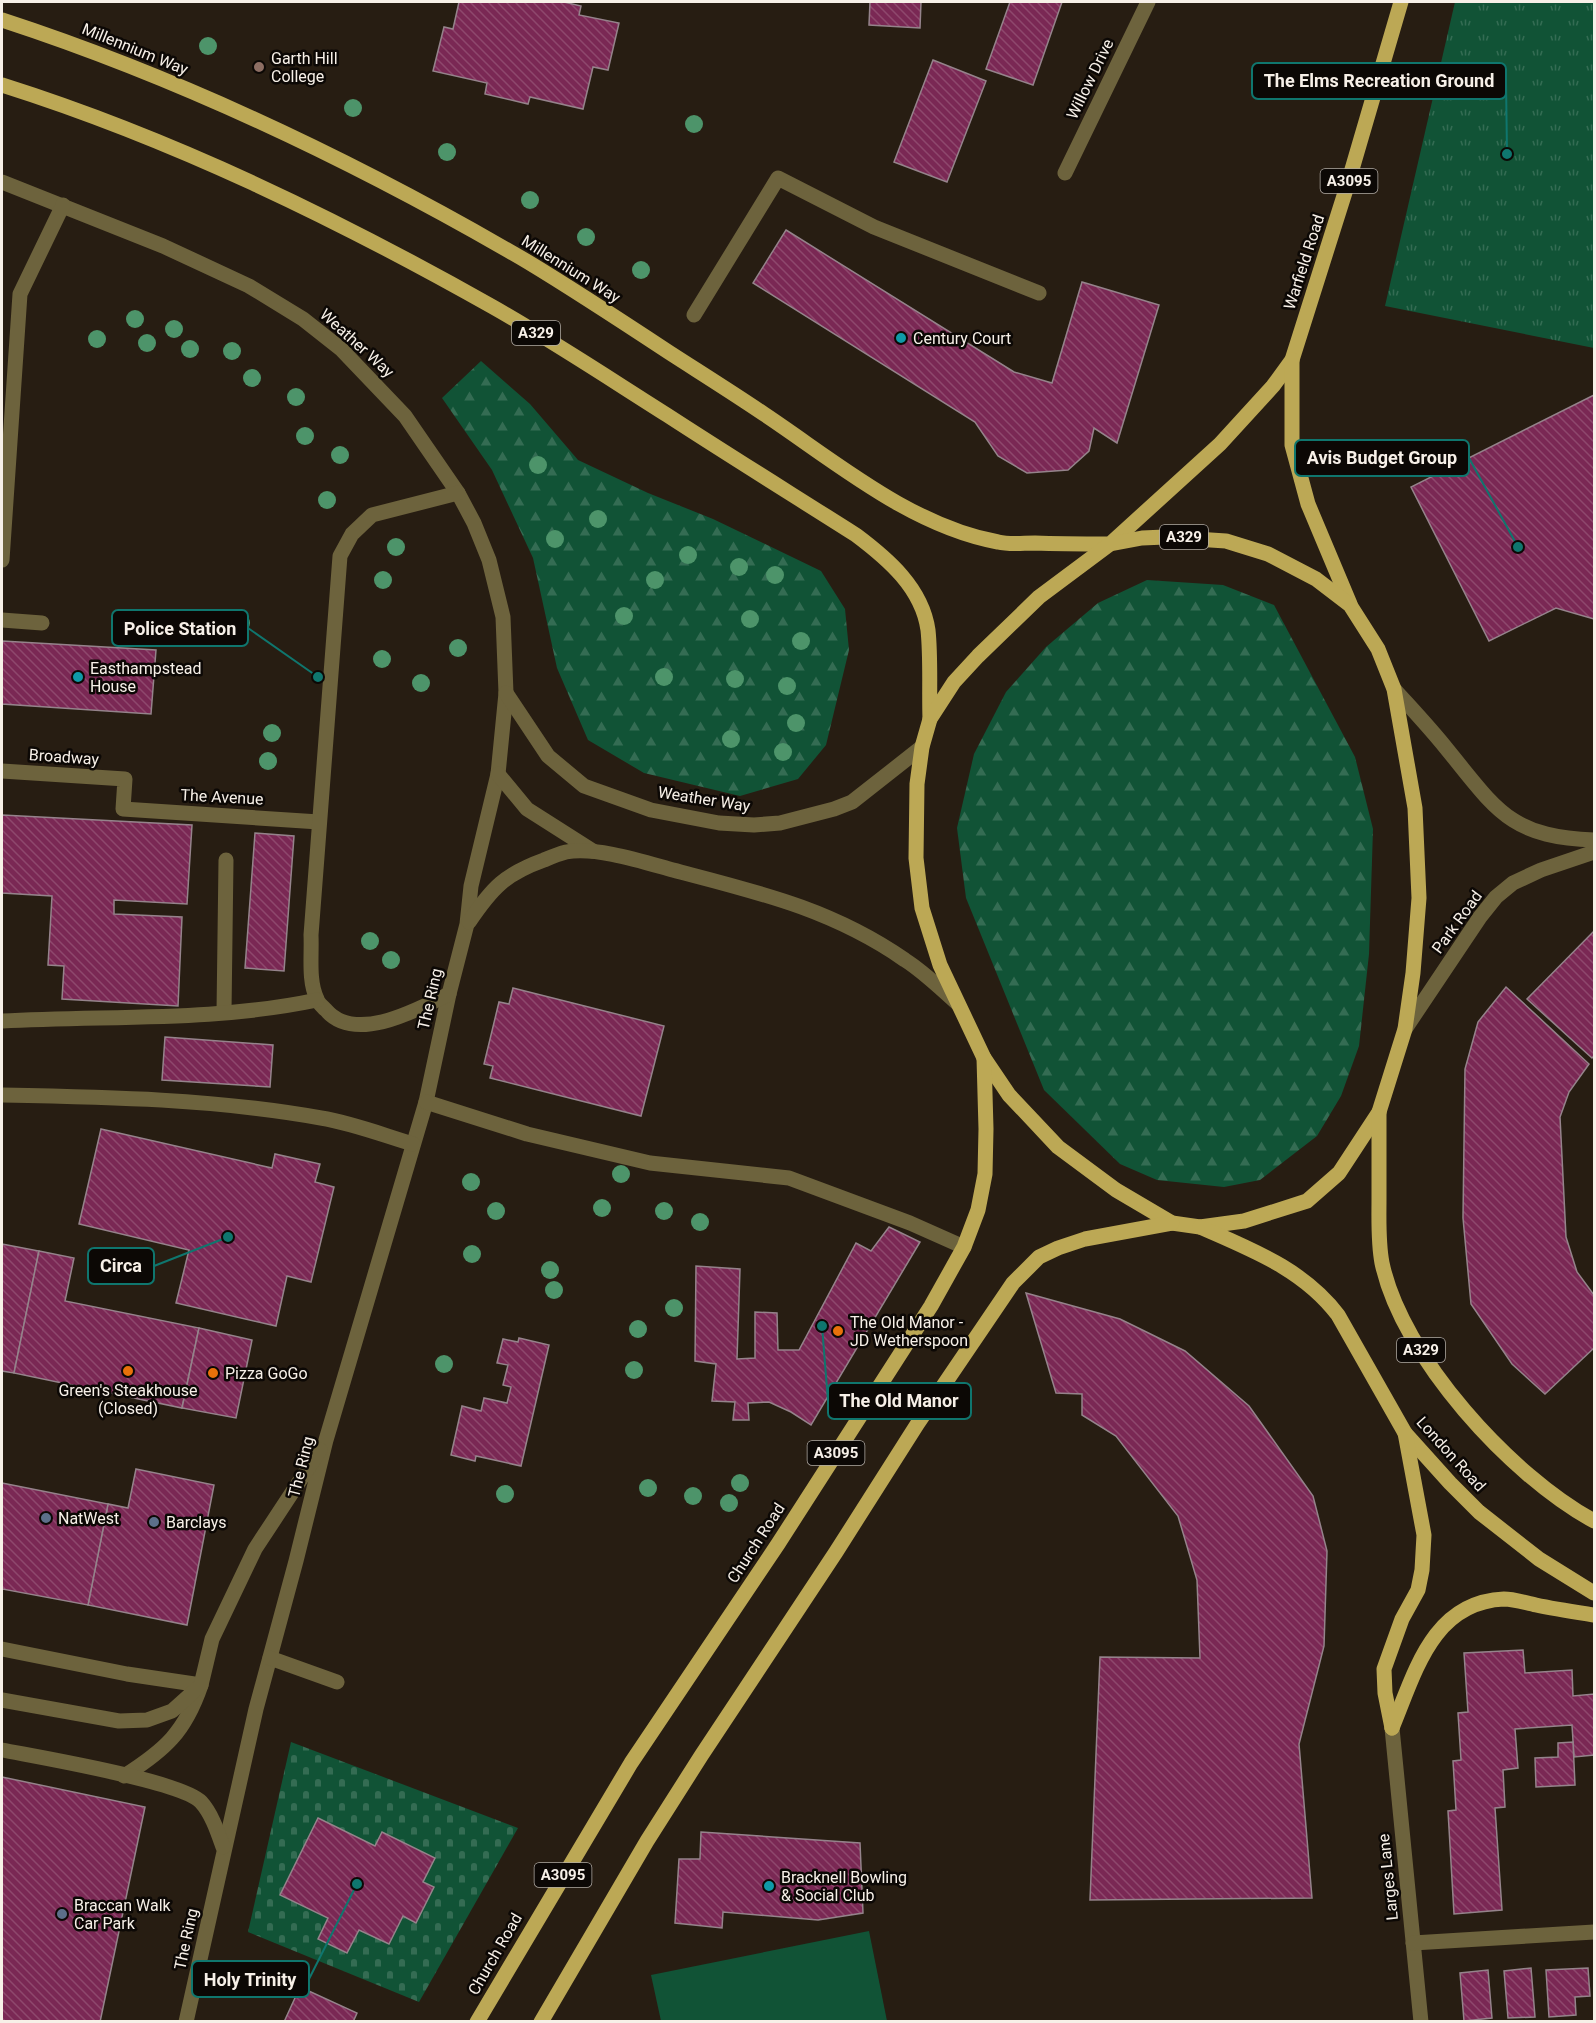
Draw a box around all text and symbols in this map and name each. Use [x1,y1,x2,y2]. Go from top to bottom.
street label: Millennium Way [79,19,191,79]
street label: Willow Drive [1062,36,1118,122]
place label: Garth Hill College [271,49,338,86]
marker: Garth Hill College [252,60,266,74]
callout: The Elms Recreation Ground [1252,63,1506,99]
text: The Elms Recreation Ground [1264,70,1494,91]
road number: A3095 [1320,169,1378,193]
street label: Warfield Road [1280,212,1328,312]
street label: Millennium Way [518,231,624,307]
street label: Weather Way [316,305,398,382]
road number: A329 [512,321,560,345]
place label: Century Court [913,329,1011,348]
marker: Century Court [894,331,908,345]
callout: Avis Budget Group [1295,440,1469,476]
text: Avis Budget Group [1307,447,1457,468]
road number: A329 [1160,525,1208,549]
callout: Police Station [112,610,248,646]
text: Police Station [124,618,236,639]
place label: Easthampstead House [90,659,202,696]
marker: Easthampstead House [71,670,85,684]
street label: Broadway [28,745,100,769]
street label: Weather Way [657,782,752,816]
street label: The Avenue [180,785,264,809]
street label: Park Road [1428,887,1486,957]
street label: The Ring [414,966,446,1032]
callout: Circa [88,1248,154,1284]
text: Circa [100,1255,142,1276]
place label: The Old Manor - JD Wetherspoon [850,1313,968,1350]
marker: The Old Manor - JD Wetherspoon [831,1324,845,1338]
road number: A329 [1397,1338,1445,1362]
marker: Green's Steakhouse (Closed) [121,1364,135,1378]
place label: Pizza GoGo [225,1364,308,1383]
marker: Pizza GoGo [206,1366,220,1380]
place label: Green's Steakhouse (Closed) [58,1381,198,1418]
callout: The Old Manor [828,1383,971,1419]
text: The Old Manor [839,1390,959,1411]
street label: London Road [1412,1413,1490,1495]
street label: The Ring [284,1434,318,1500]
road number: A3095 [808,1441,864,1465]
street label: Church Road [723,1500,789,1586]
place label: NatWest [58,1509,119,1528]
marker: NatWest [39,1511,53,1525]
place label: Barclays [166,1513,227,1532]
marker: Barclays [147,1515,161,1529]
street label: Larges Lane [1374,1833,1402,1921]
road number: A3095 [534,1863,592,1887]
place label: Bracknell Bowling & Social Club [781,1868,907,1905]
marker: Bracknell Bowling & Social Club [762,1879,776,1893]
place label: Braccan Walk Car Park [74,1896,172,1933]
marker: Braccan Walk Car Park [55,1907,69,1921]
street label: The Ring [170,1907,202,1971]
street label: Church Road [464,1910,526,1998]
callout: Holy Trinity [192,1961,309,1997]
text: Holy Trinity [204,1969,297,1990]

